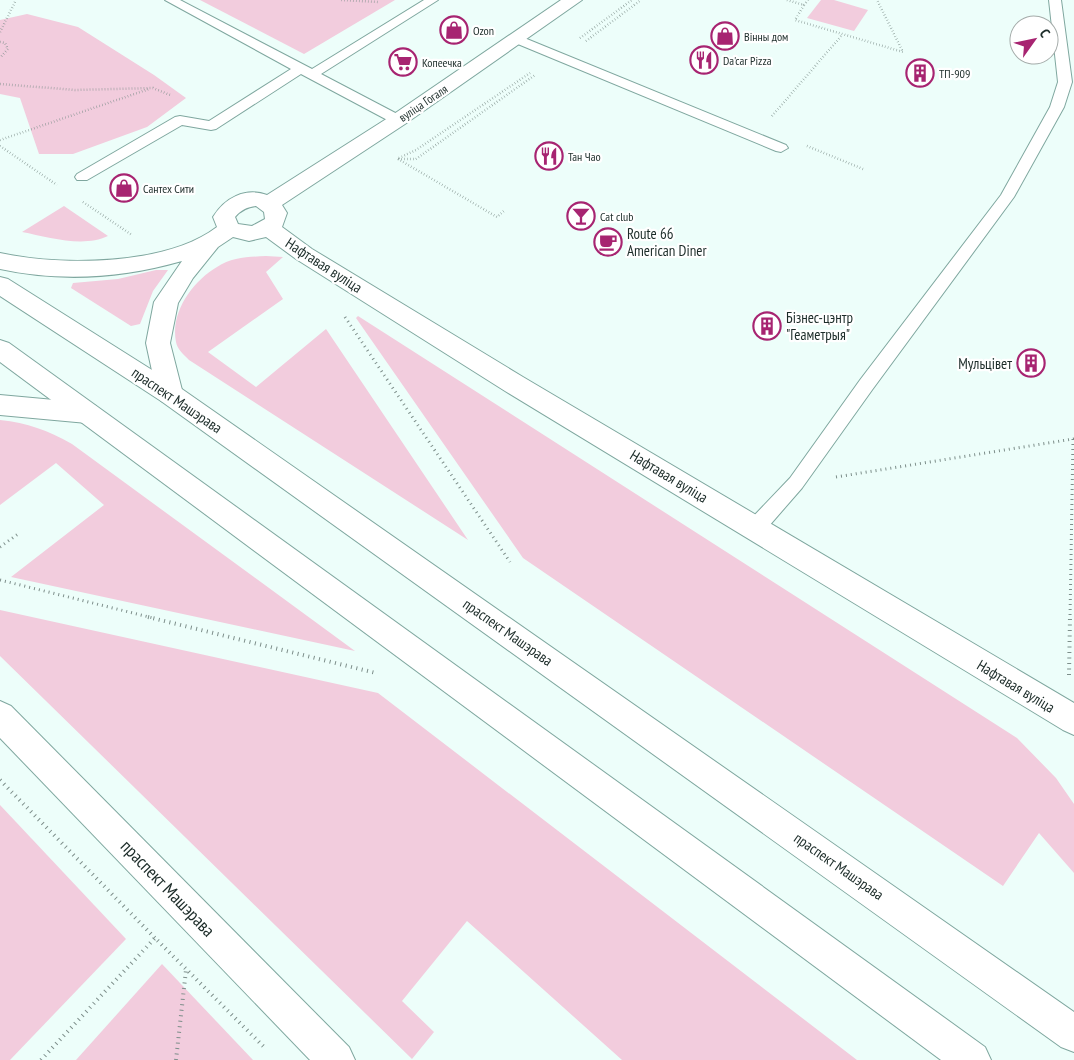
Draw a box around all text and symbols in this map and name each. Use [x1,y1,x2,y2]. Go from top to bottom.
shop icon: Ozon [439,15,469,45]
north arrow [1009,15,1059,65]
shop icon: Вінны дом [710,21,740,51]
place label: Ozon [473,23,494,38]
text: С [1036,25,1055,41]
place label: Вінны дом [744,29,788,44]
restaurant icon: Da'car Pizza [689,45,719,75]
supermarket icon: Копеечка [388,47,418,77]
place label: Da'car Pizza [723,53,772,68]
place label: Копеечка [422,55,462,70]
building icon: ТП-909 [905,58,935,88]
place label: ТП-909 [939,66,970,81]
street label: вуліца Гогаля [396,81,451,125]
restaurant icon: Тан Чао [534,141,564,171]
place label: Тан Чао [568,149,601,164]
shop icon: Сантех Сити [109,173,139,203]
place label: Сантех Сити [143,181,194,196]
bar icon: Cat club [566,201,596,231]
place label: Cat club [600,209,633,224]
place label: Route 66 American Diner [627,224,707,260]
cafe icon: Route 66 American Diner [593,227,623,257]
street label: Нафтавая вуліца [282,233,366,297]
place label: Бізнес-цэнтр "Геаметрыя" [786,308,853,344]
building icon: Бізнес-цэнтр "Геаметрыя" [752,311,782,341]
building icon: Мульцівет [1016,348,1046,378]
place label: Мульцівет [958,354,1012,373]
street label: праспект Машэрава [128,363,226,437]
street label: Нафтавая вуліца [627,445,711,507]
street label: праспект Машэрава [460,594,556,670]
street label: Нафтавая вуліца [974,655,1058,717]
street label: праспект Машэрава [791,828,887,904]
street label: праспект Машэрава [116,835,220,941]

